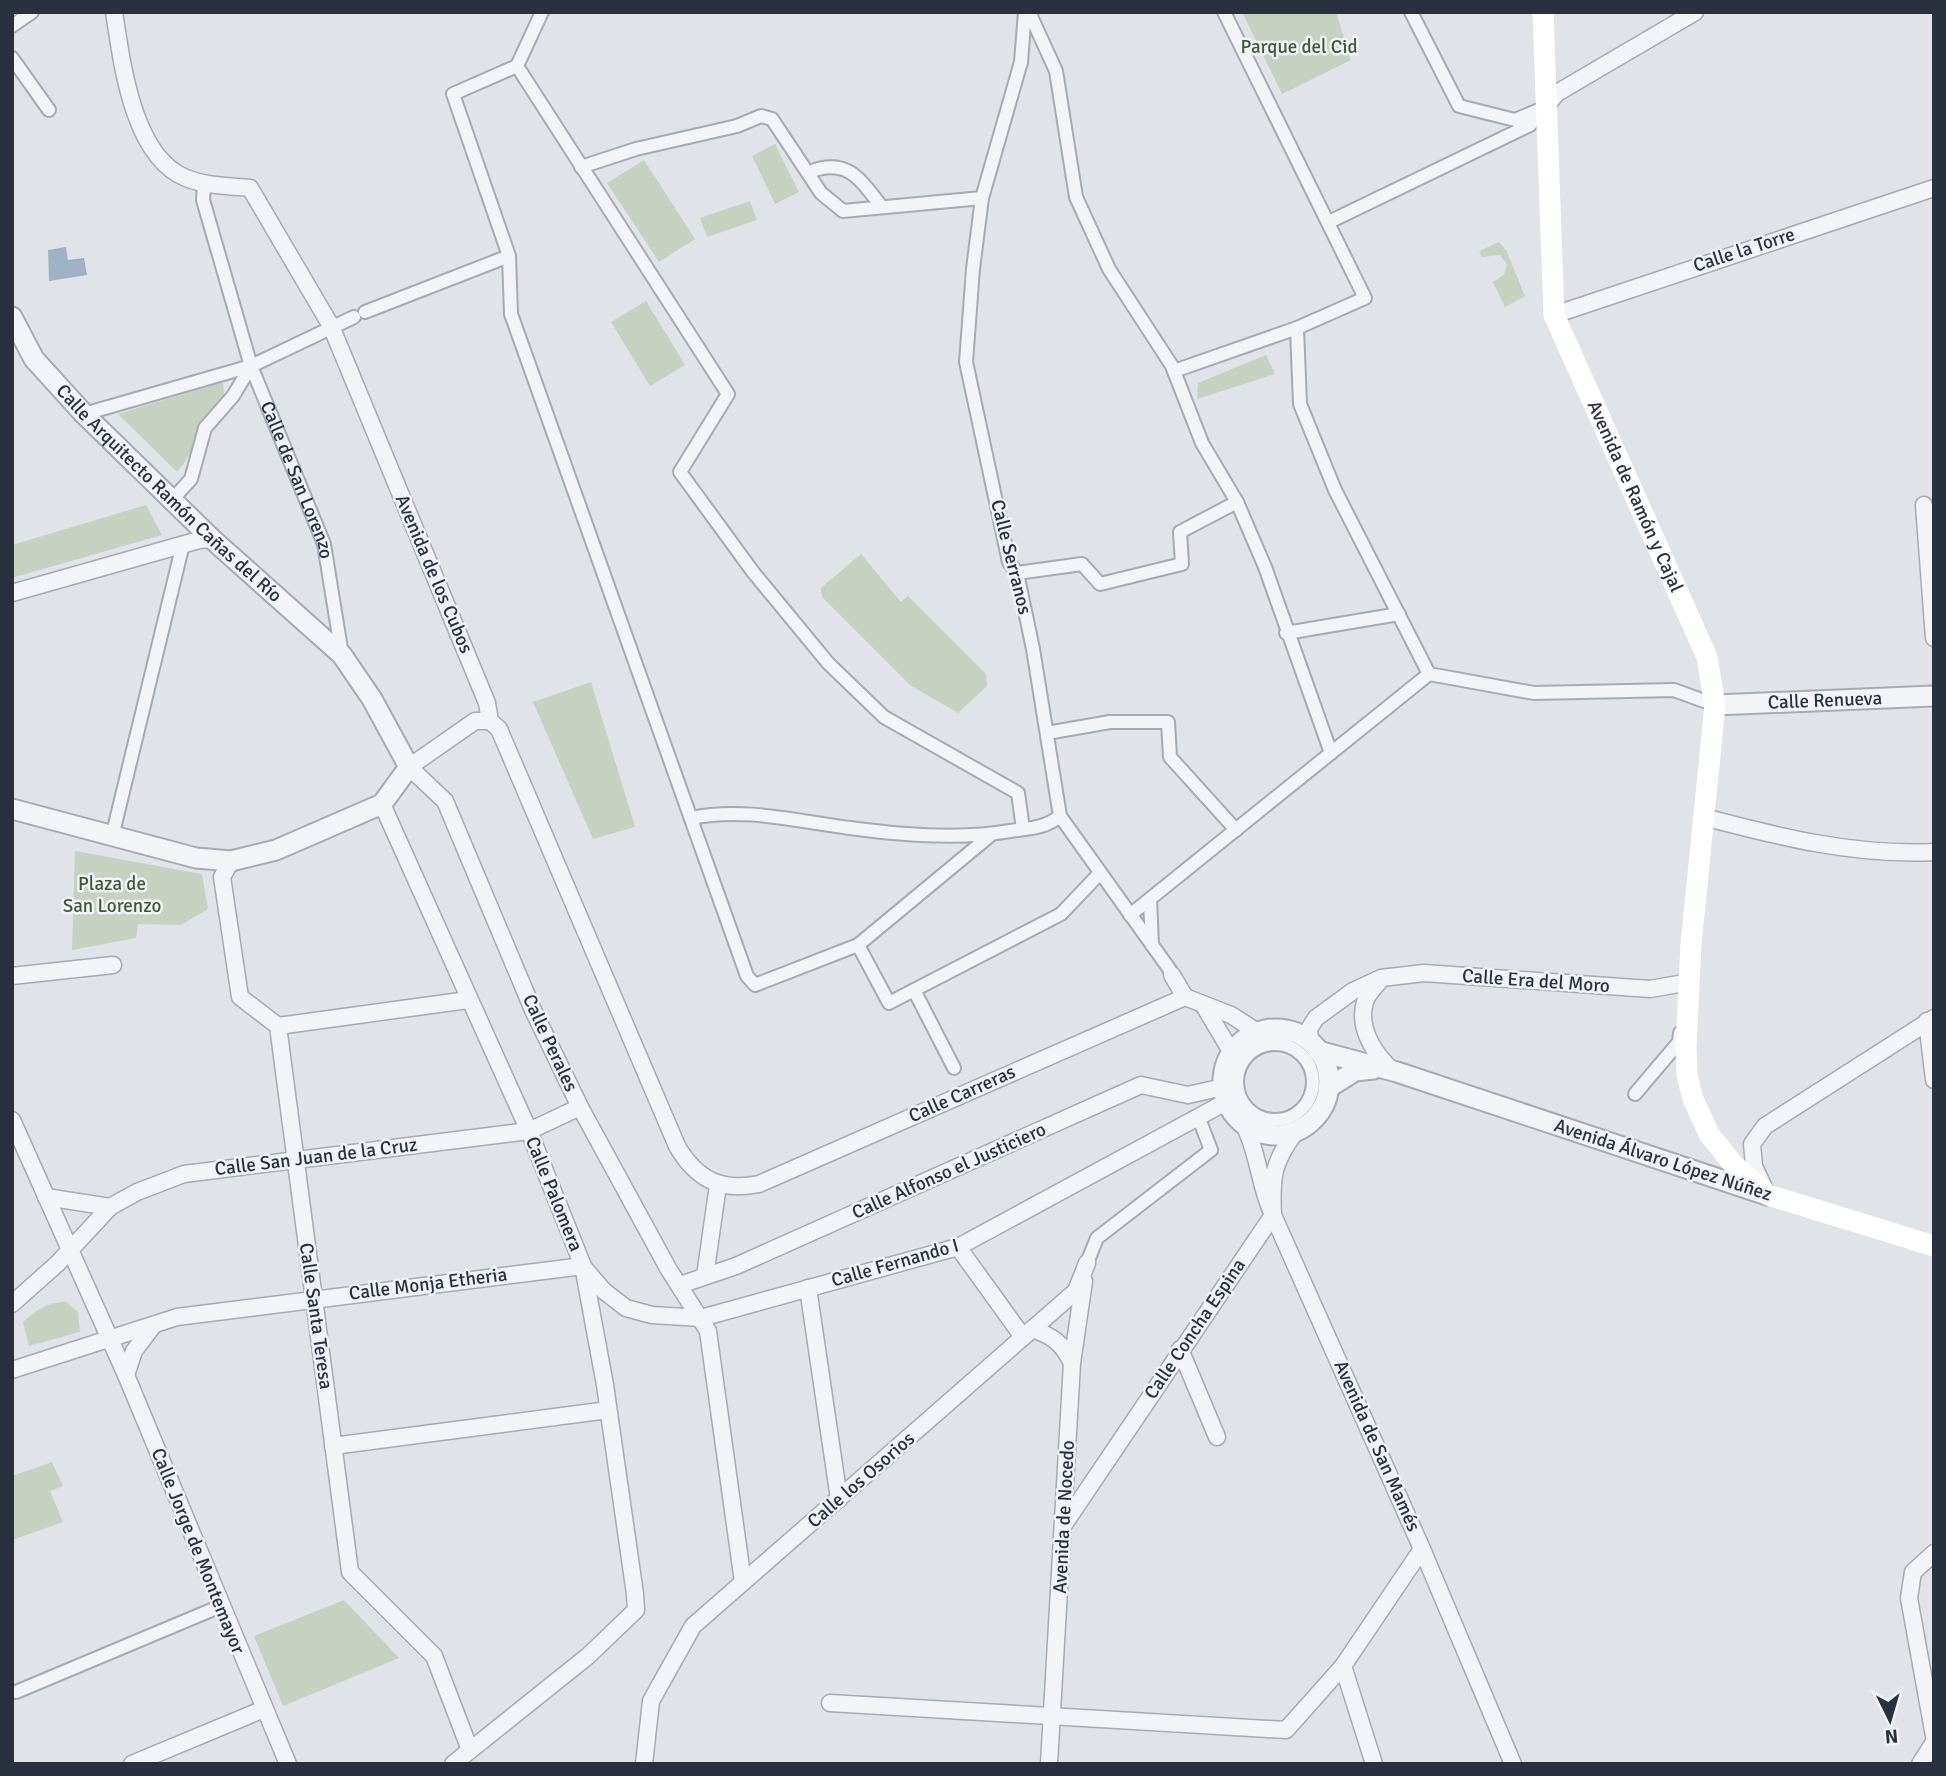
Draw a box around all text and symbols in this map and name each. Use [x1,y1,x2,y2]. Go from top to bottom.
park label: Parque del Cid [1241,35,1357,59]
street label: Calle la Torre [1690,222,1798,278]
street label: Calle Arquitecto Ramón Cañas del Río [51,379,287,608]
street label: Avenida de Ramón y Cajal [1582,397,1689,596]
street label: Calle de San Lorenzo [255,398,338,561]
street label: Avenida de los Cubos [390,491,478,657]
street label: Calle Serranos [985,497,1037,617]
street label: Calle Renueva [1767,686,1883,715]
park label: Plaza de San Lorenzo [63,872,161,918]
street label: Calle Era del Moro [1461,964,1611,998]
street label: Calle Perales [517,990,583,1096]
street label: Calle Carreras [905,1060,1019,1128]
street label: Avenida Álvaro López Núñez [1551,1113,1775,1207]
street label: Calle Alfonso el Justiciero [848,1117,1050,1225]
street label: Calle San Juan de la Cruz [213,1133,419,1181]
street label: Calle Palomera [520,1133,588,1255]
street label: Calle Fernando I [829,1233,961,1293]
street label: Calle Santa Teresa [294,1241,338,1391]
street label: Calle Concha Espina [1139,1254,1251,1404]
street label: Calle Monja Etheria [347,1262,509,1306]
street label: Avenida de San Mamés [1328,1357,1426,1535]
street label: Calle los Osorios [802,1427,920,1533]
street label: Avenida de Nocedo [1048,1440,1080,1594]
street label: Calle Jorge de Montemayor [146,1445,250,1657]
north arrow [1855,1685,1925,1755]
text: N [1884,1723,1899,1748]

